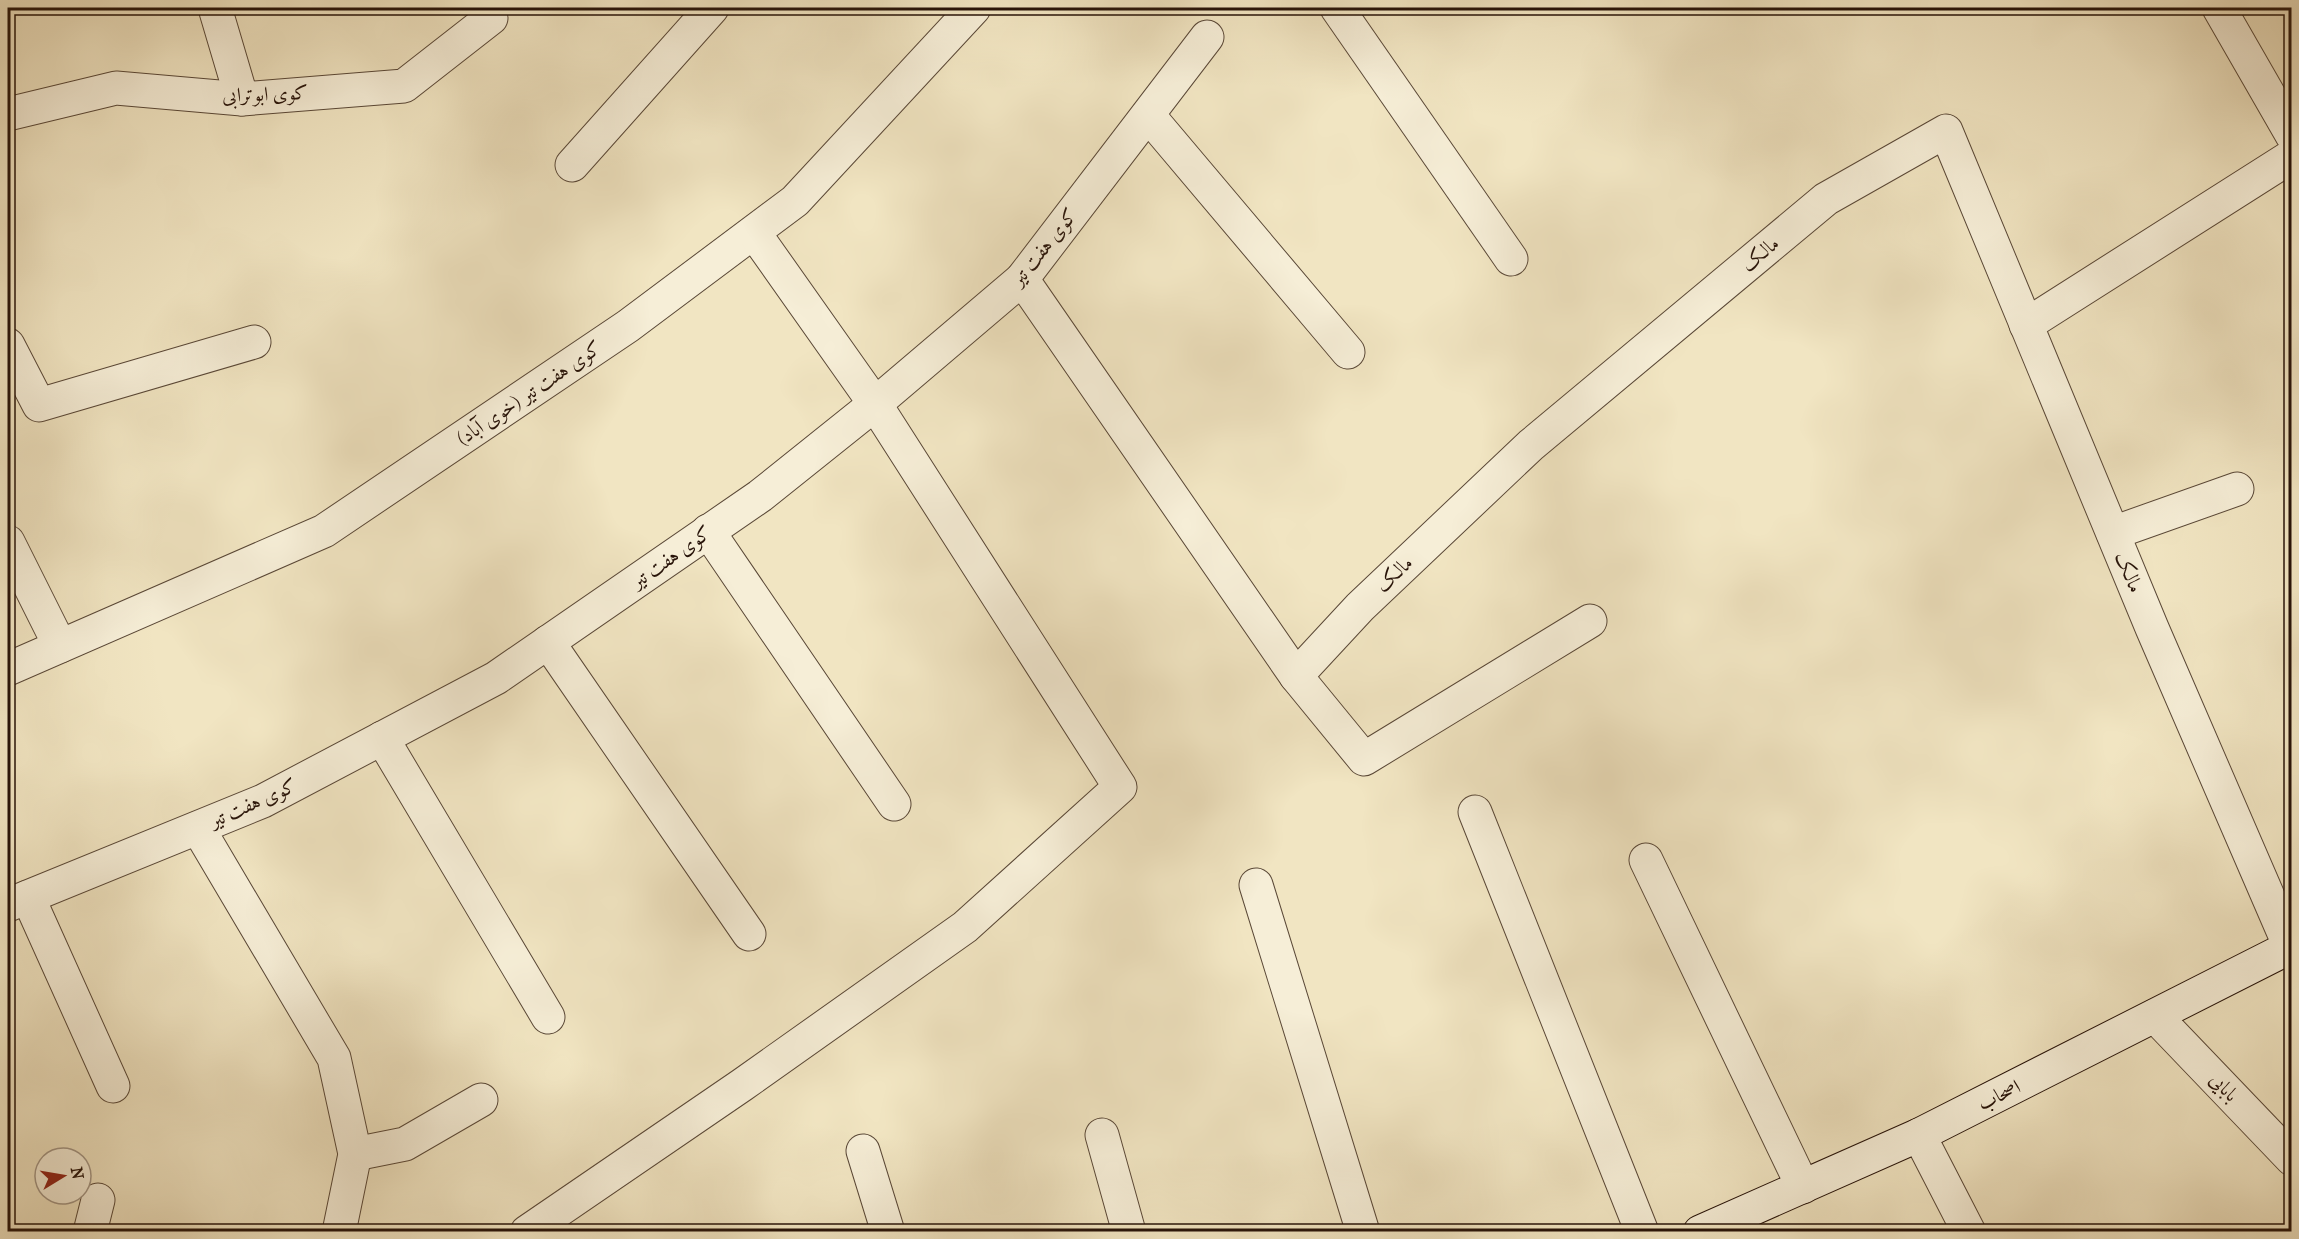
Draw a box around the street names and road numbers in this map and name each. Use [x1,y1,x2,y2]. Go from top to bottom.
street label: کوی ابوترابی [222,81,308,110]
street label: کوی هفت تیر [1005,204,1083,293]
street label: مالک [1736,232,1784,276]
street label: کوی هفت تیر (خوی آباد) [452,335,606,451]
street label: کوی هفت تیر [625,521,716,595]
street label: مالک [2110,548,2148,596]
street label: مالک [1371,551,1417,597]
street label: کوی هفت تیر [204,774,301,834]
street label: بابایی [2203,1068,2243,1108]
street label: اصحاب [1974,1075,2025,1116]

